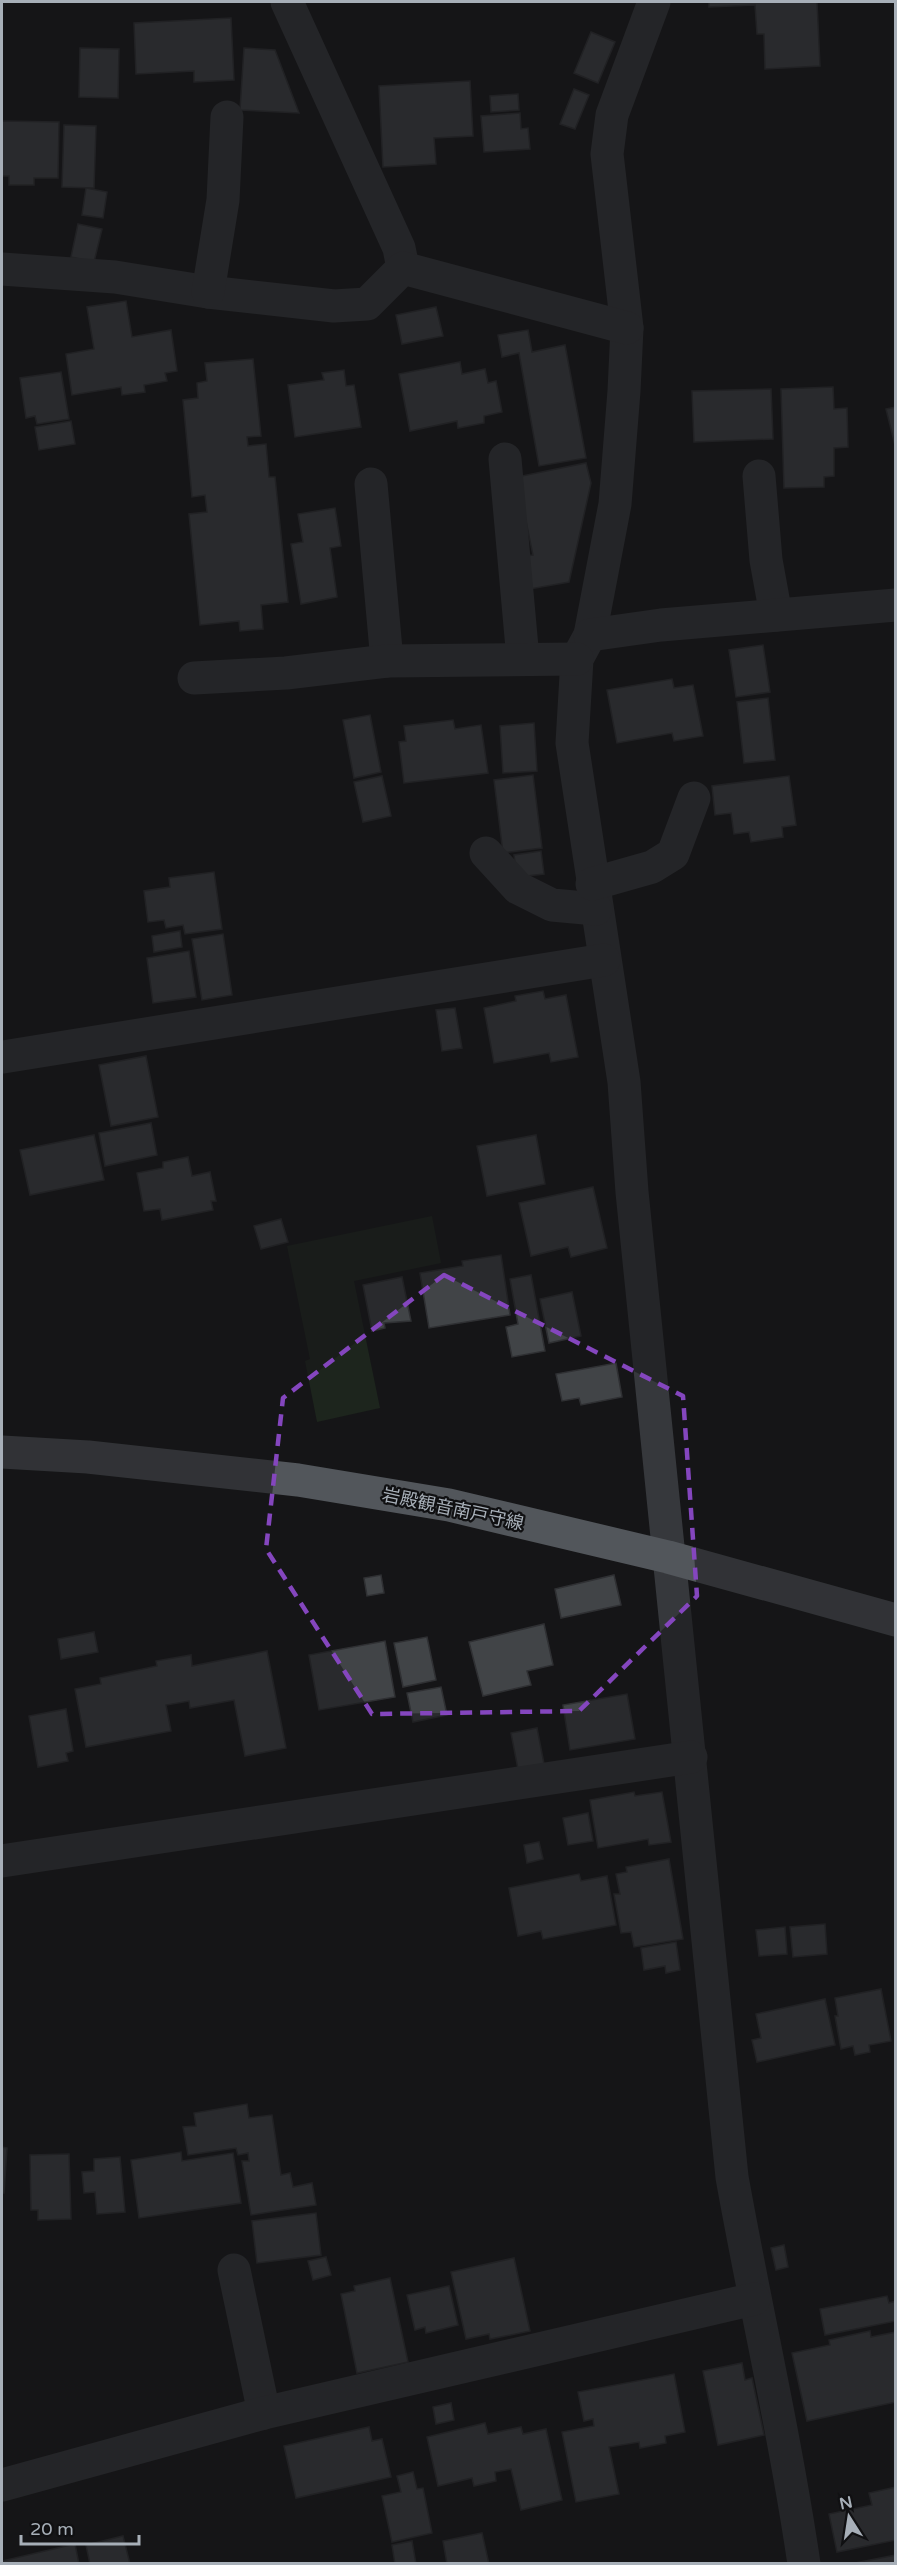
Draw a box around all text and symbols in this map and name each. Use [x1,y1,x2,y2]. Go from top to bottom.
street label: 岩殿観音南戸守線 [380,1483,526,1535]
north arrow [819,2487,879,2547]
text: N [838,2492,854,2514]
scale bar [21,2508,140,2546]
text: 20 m [30,2518,74,2540]

